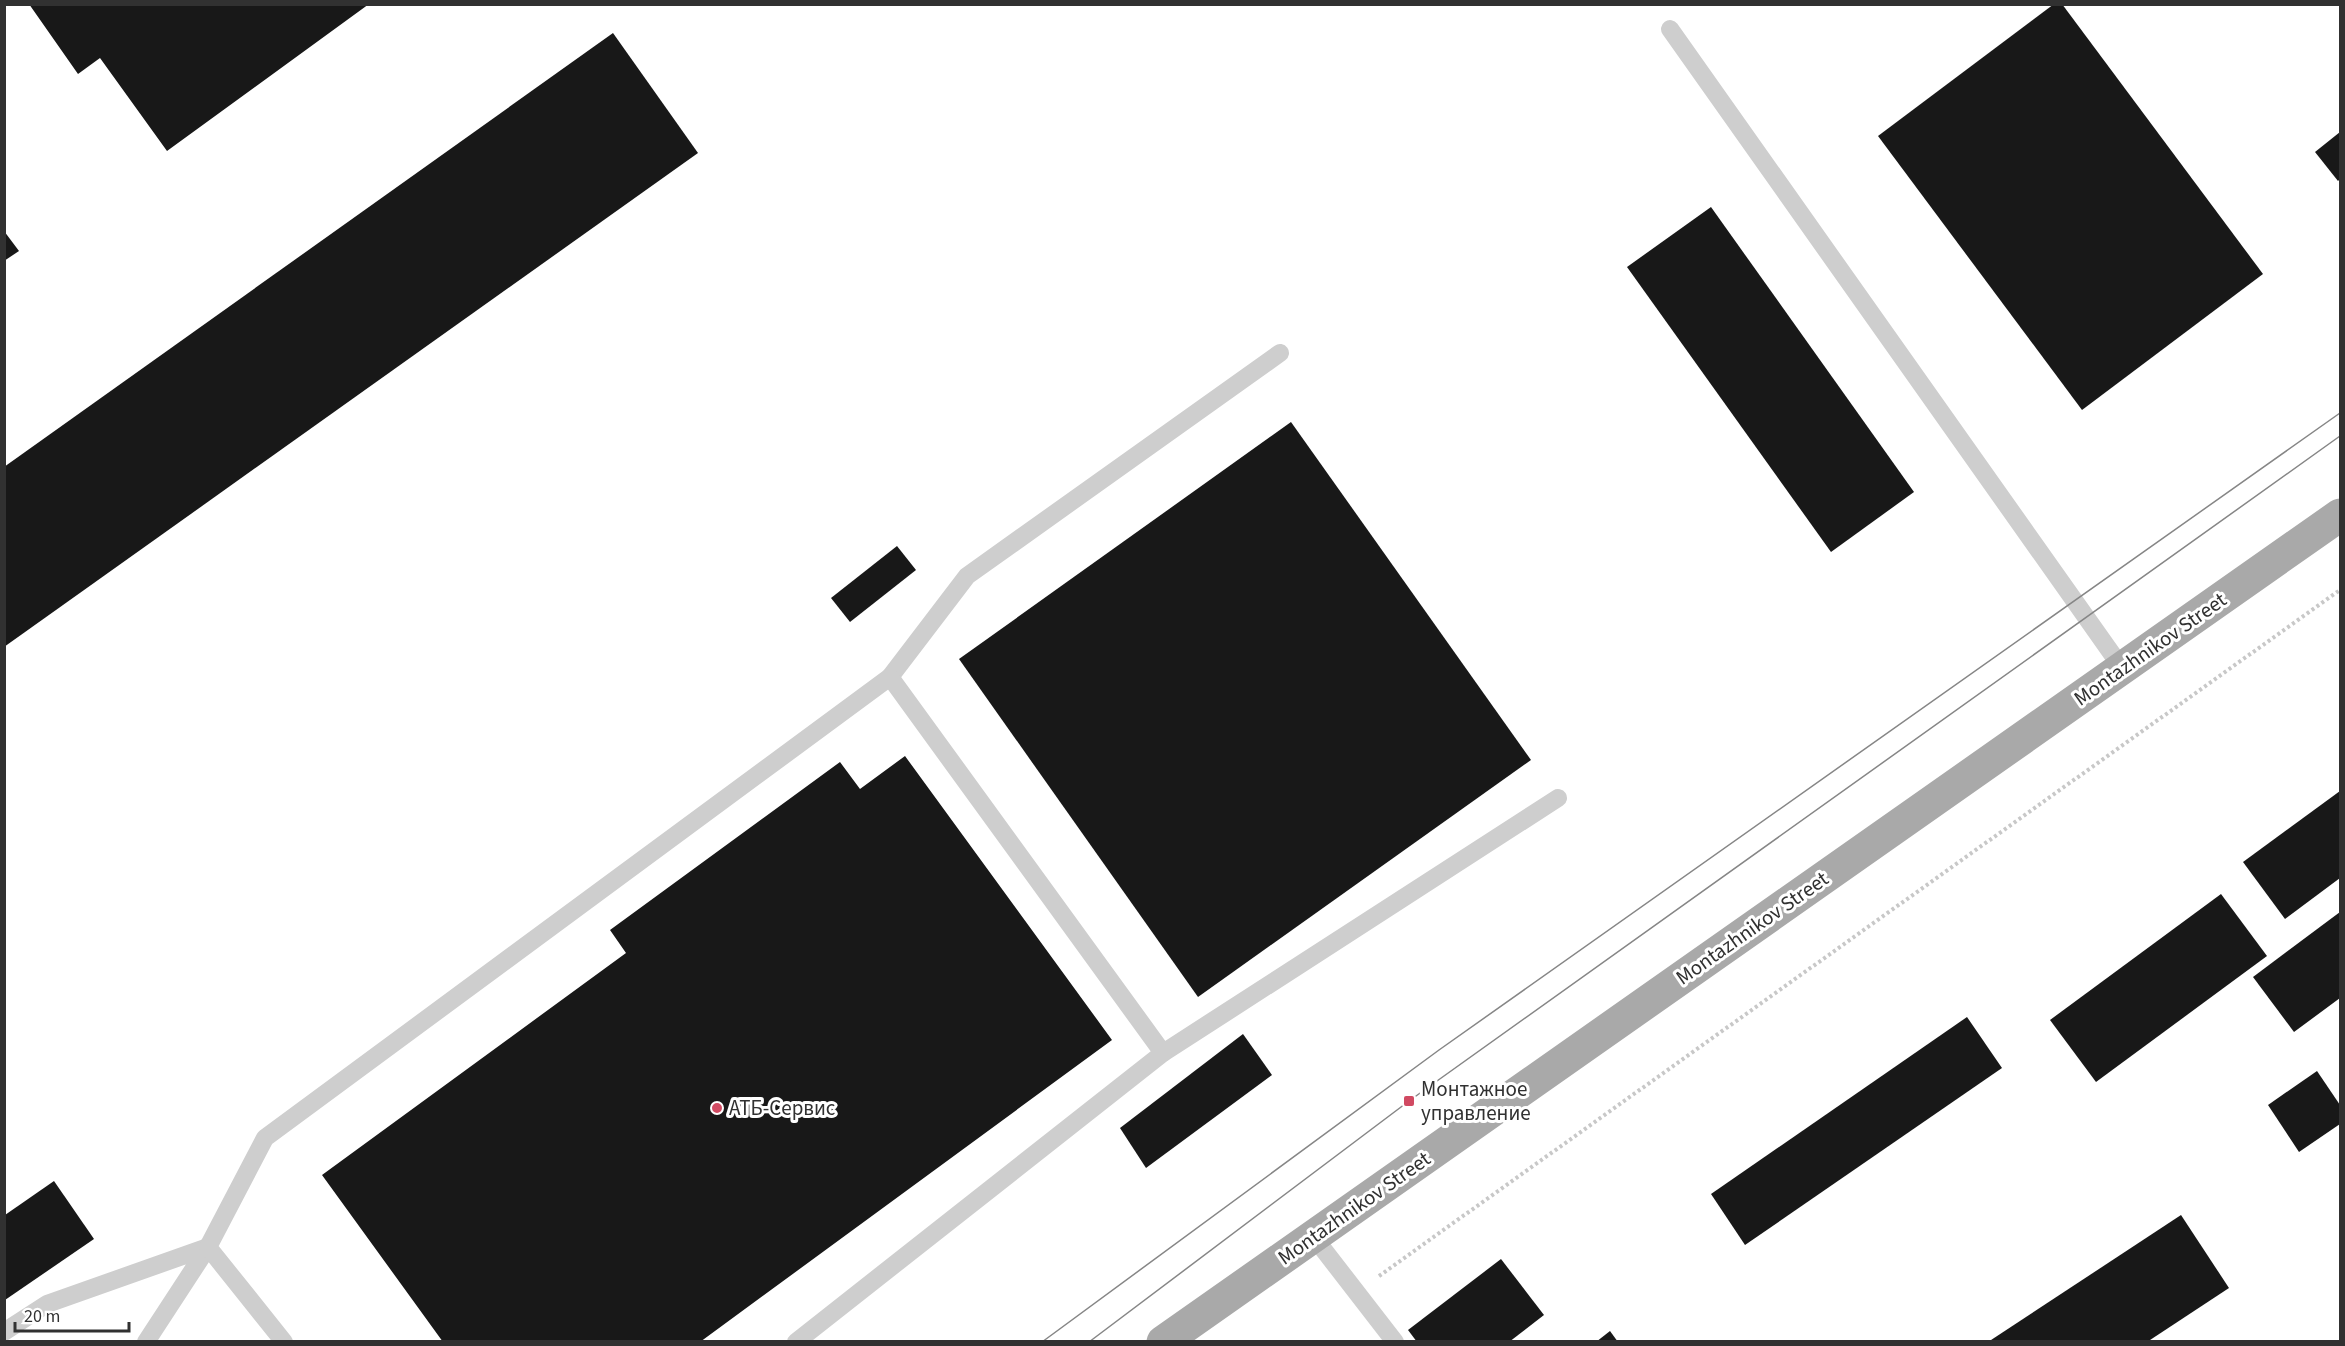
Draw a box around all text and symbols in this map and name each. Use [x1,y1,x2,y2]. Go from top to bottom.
street label: Montazhnikov Street [2068,585,2232,713]
street label: Montazhnikov Street [1670,864,1834,992]
place label: Монтажное управление [1421,1074,1531,1128]
place label: АТБ-Сервис [729,1093,836,1123]
marker: Монтажное управление [1402,1094,1416,1108]
marker: АТБ-Сервис [710,1101,724,1115]
street label: Montazhnikov Street [1272,1144,1436,1272]
scale bar [15,1295,129,1333]
text: 20 m [24,1304,60,1329]

